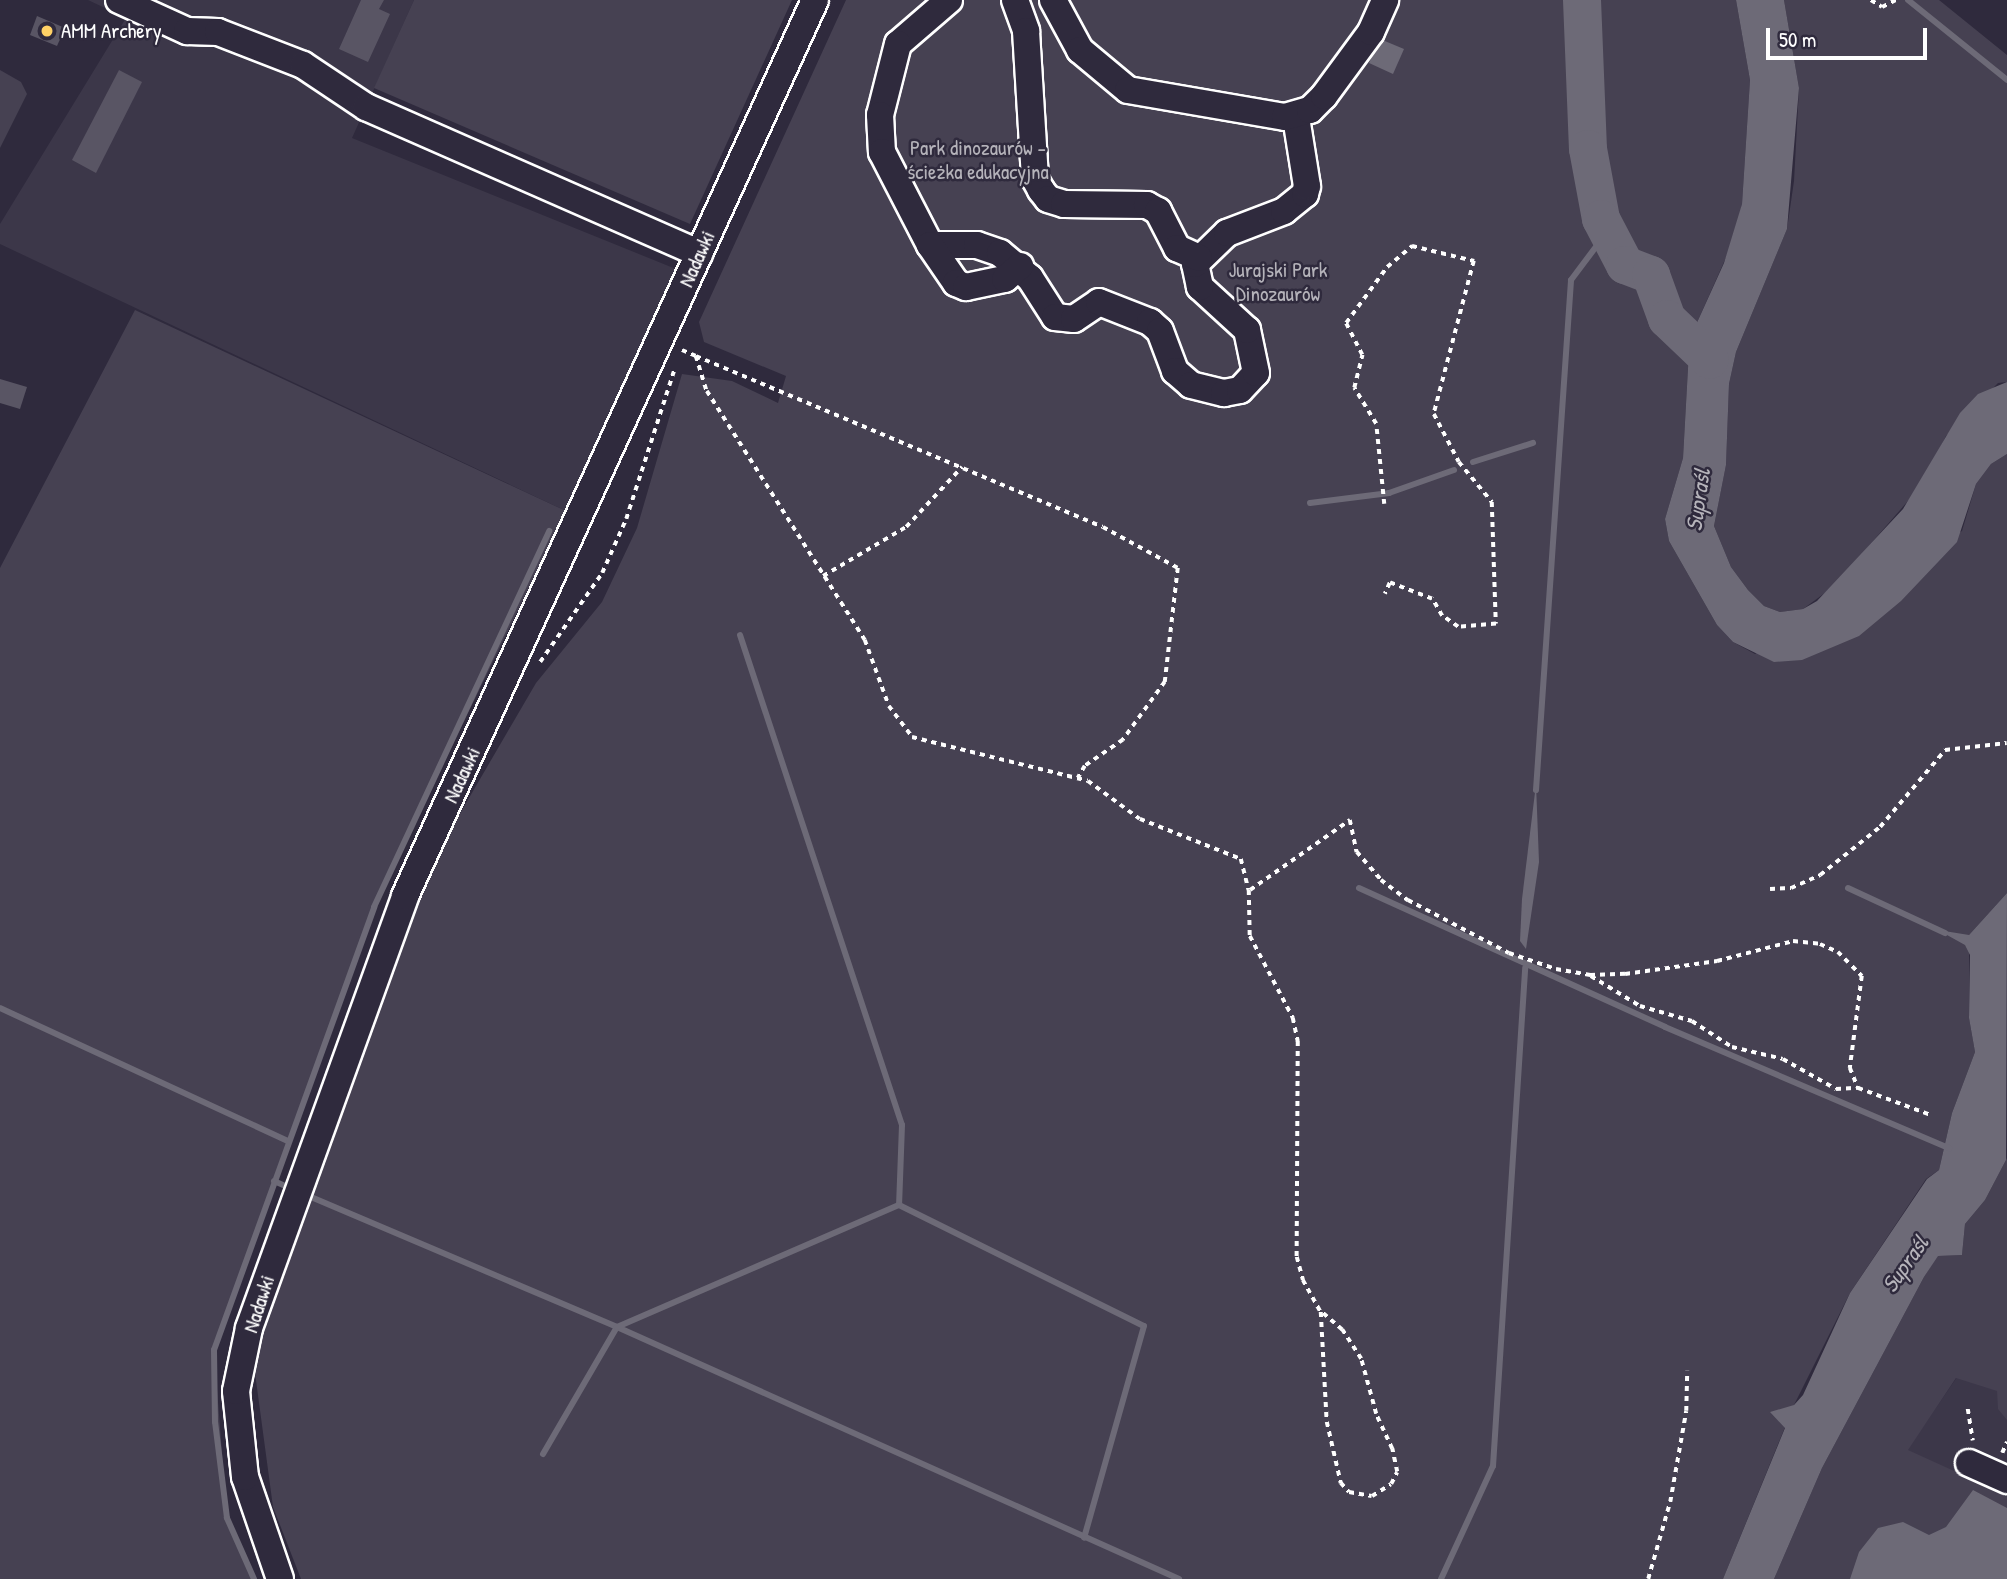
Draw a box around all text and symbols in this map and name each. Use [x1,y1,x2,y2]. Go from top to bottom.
scale bar [1769,14,1930,58]
place label: AMM Archery [61,18,162,44]
marker: AMM Archery [39,23,55,39]
text: 50 m [1779,25,1816,54]
park label: Park dinozaurów - ścieżka edukacyjna [907,135,1049,185]
street label: Nadawki [673,227,721,291]
park label: Jurajski Park Dinozaurów [1229,257,1327,307]
water label: Supraśl [1680,467,1716,533]
street label: Nadawki [438,743,486,807]
water label: Supraśl [1876,1231,1934,1297]
street label: Nadawki [238,1272,280,1336]

